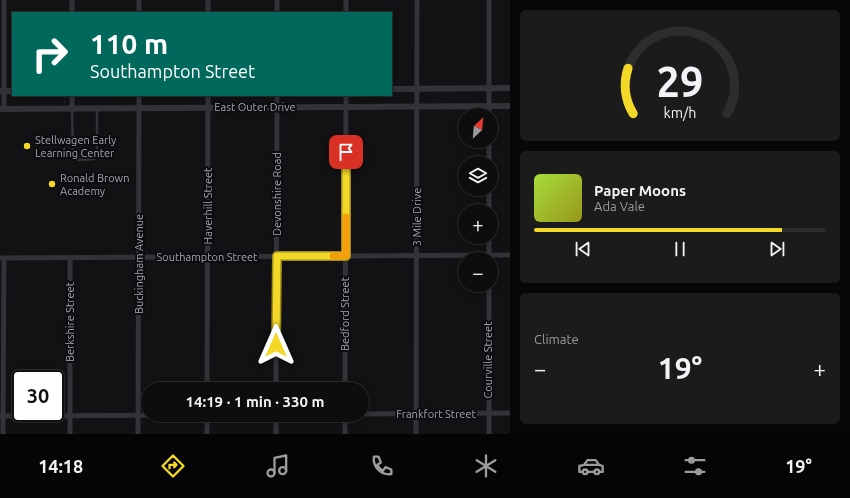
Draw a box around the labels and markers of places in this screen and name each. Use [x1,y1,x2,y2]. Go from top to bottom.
place label: Stellwagen Early Learning Center [35,134,117,159]
pin [329,135,363,169]
marker: Stellwagen Early Learning Center [22,141,32,151]
place label: Ronald Brown Academy [60,172,129,197]
marker: Ronald Brown Academy [47,179,57,189]

